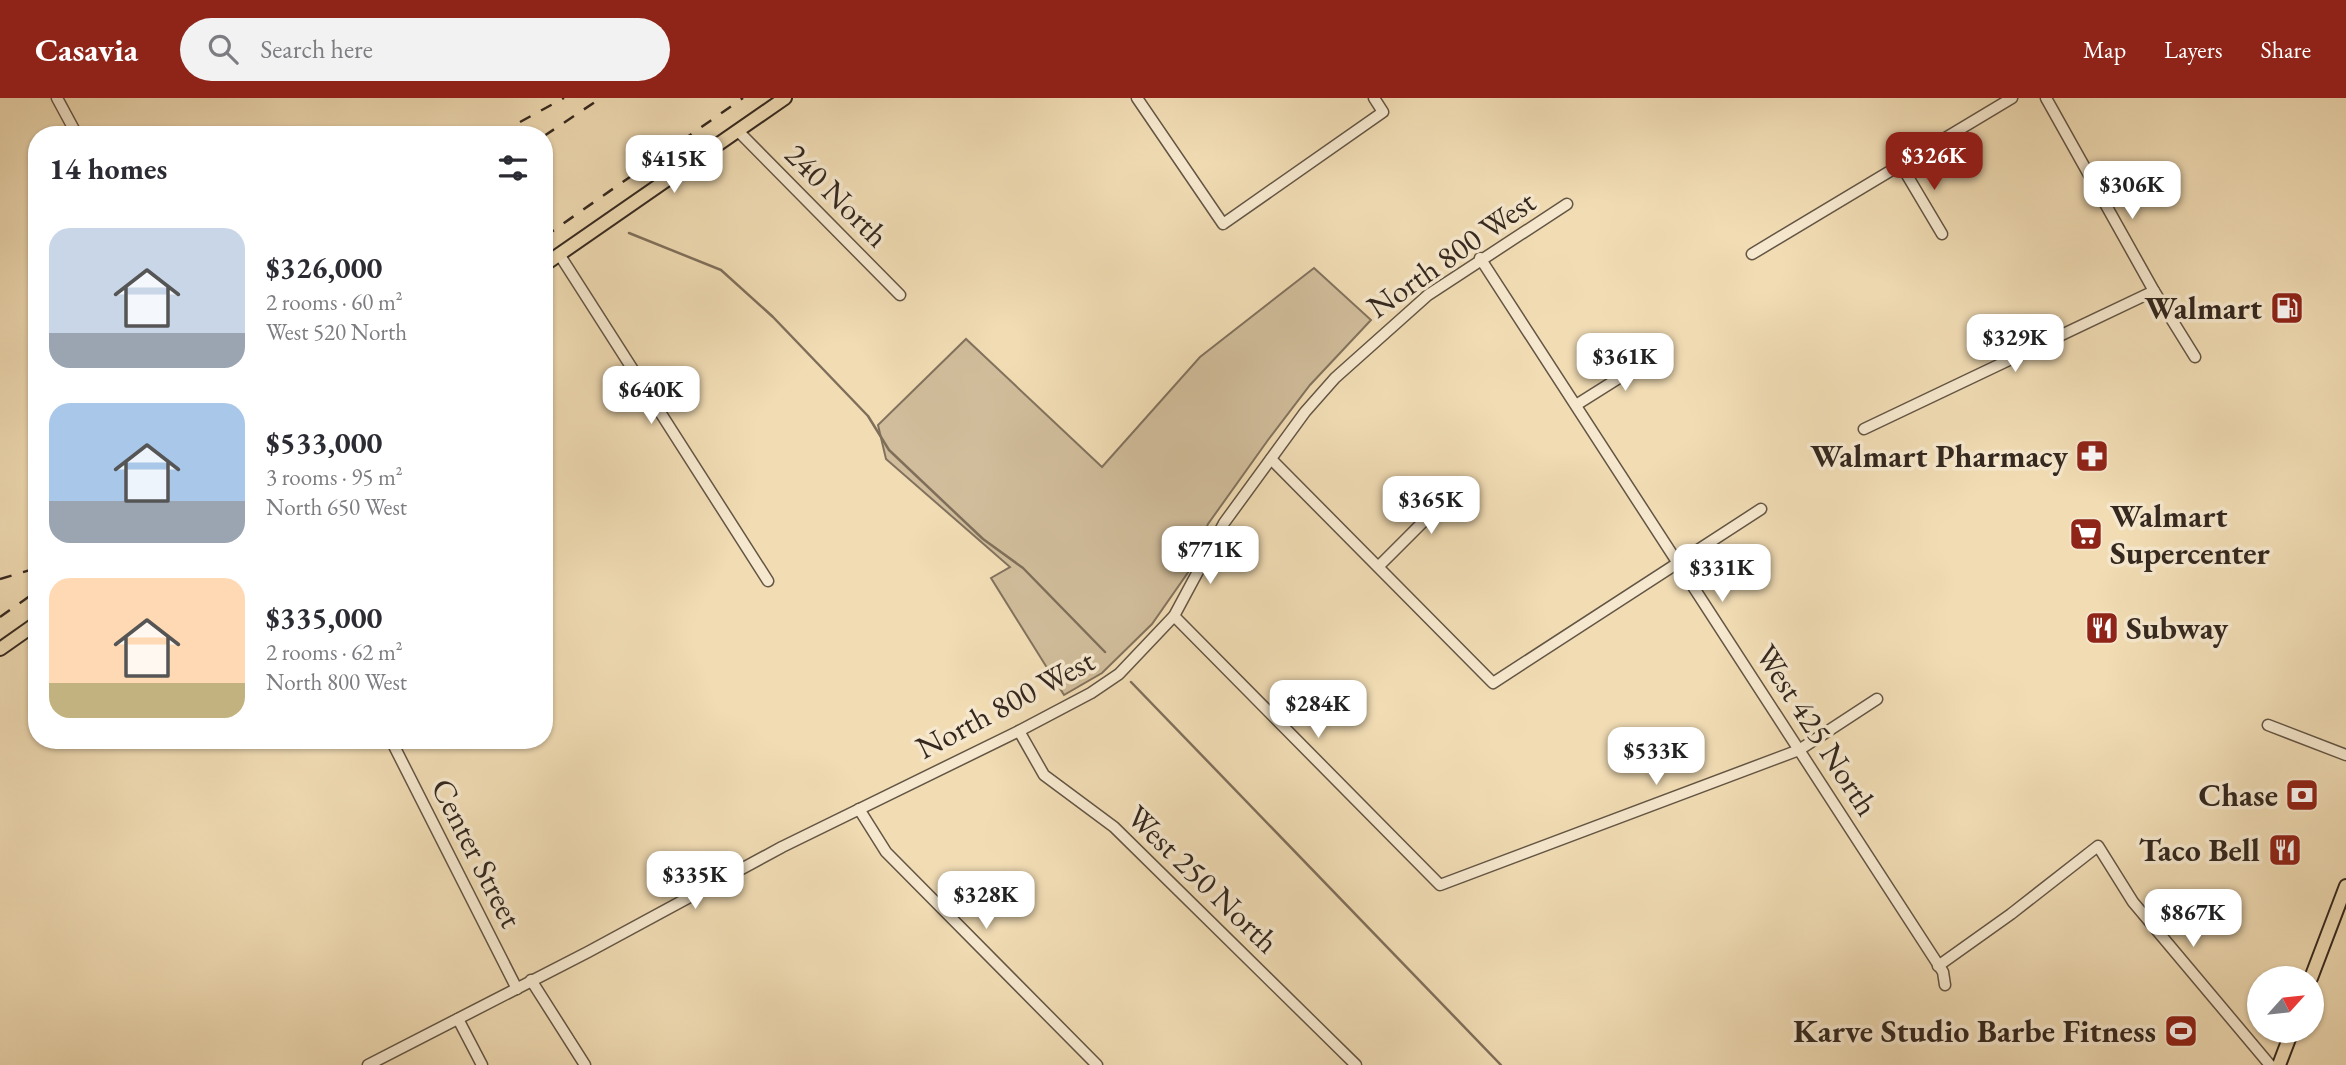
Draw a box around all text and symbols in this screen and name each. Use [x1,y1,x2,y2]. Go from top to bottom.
search box [180,18,670,81]
text: Casavia [35,28,138,71]
icon: search [204,30,242,68]
text: Search here [260,32,373,66]
text: Map [2083,34,2126,65]
text: Layers [2164,34,2223,65]
text: Share [2261,34,2311,65]
pin: $326K [1885,132,1983,192]
street label: 240 North [776,134,898,256]
pin: $415K [625,136,723,195]
text: $326K [1902,140,1966,170]
text: $415K [642,143,706,173]
text: 14 homes [49,149,167,188]
icon: filters [494,149,532,187]
pin: $306K [2083,162,2181,221]
text: $306K [2100,169,2164,199]
street label: North 800 West [1359,181,1543,327]
text: $326,000 [266,248,382,287]
icon: home [105,256,189,340]
text: 2 rooms · 60 m² [266,287,403,317]
place label: Walmart [2145,287,2262,329]
fuel station icon: Walmart [2268,289,2306,327]
pin: $329K [1966,314,2064,374]
text: West 520 North [266,317,407,347]
text: $329K [1983,322,2047,352]
pin: $361K [1576,334,1674,393]
text: $361K [1593,341,1657,371]
pin: $640K [602,366,700,426]
text: $640K [619,374,683,404]
text: $533,000 [266,423,382,462]
icon: home [105,431,189,515]
place label: Walmart Pharmacy [1810,435,2069,477]
pharmacy icon: Walmart Pharmacy [2073,437,2111,475]
text: 3 rooms · 95 m² [266,462,403,492]
pin: $365K [1382,476,1480,536]
text: $365K [1399,484,1463,514]
text: North 650 West [266,492,407,522]
place label: Walmart Supercenter [2110,495,2271,574]
supermarket icon: Walmart Supercenter [2067,515,2105,553]
pin: $771K [1161,526,1259,586]
text: $771K [1178,534,1242,564]
pin: $331K [1673,545,1771,604]
text: $331K [1690,552,1754,582]
text: $335,000 [266,598,382,637]
icon: home [105,606,189,690]
place label: Subway [2126,607,2229,649]
restaurant icon: Subway [2083,609,2121,647]
street label: West 425 North [1746,636,1888,824]
text: 2 rooms · 62 m² [266,637,403,667]
street label: North 800 West [908,639,1102,769]
text: North 800 West [266,667,407,697]
pin: $284K [1269,680,1367,740]
text: $284K [1286,688,1350,718]
pin: $533K [1607,728,1705,787]
text: $533K [1624,735,1688,765]
street label: Center Street [422,771,532,935]
place label: Chase [2199,774,2278,816]
bank icon: Chase [2283,776,2321,814]
street label: West 250 North [1118,796,1288,962]
place label: Taco Bell [2139,829,2260,871]
restaurant icon: Taco Bell [2266,831,2304,869]
pin: $335K [646,852,744,911]
text: $335K [663,859,727,889]
pin: $328K [937,872,1035,931]
text: $328K [954,879,1018,909]
pin: $867K [2144,890,2242,949]
text: $867K [2161,897,2225,927]
north arrow [2247,966,2324,1043]
map controls [2247,966,2324,1043]
place label: Karve Studio Barbe Fitness [1793,1010,2156,1052]
sports icon: Karve Studio Barbe Fitness [2162,1012,2200,1050]

